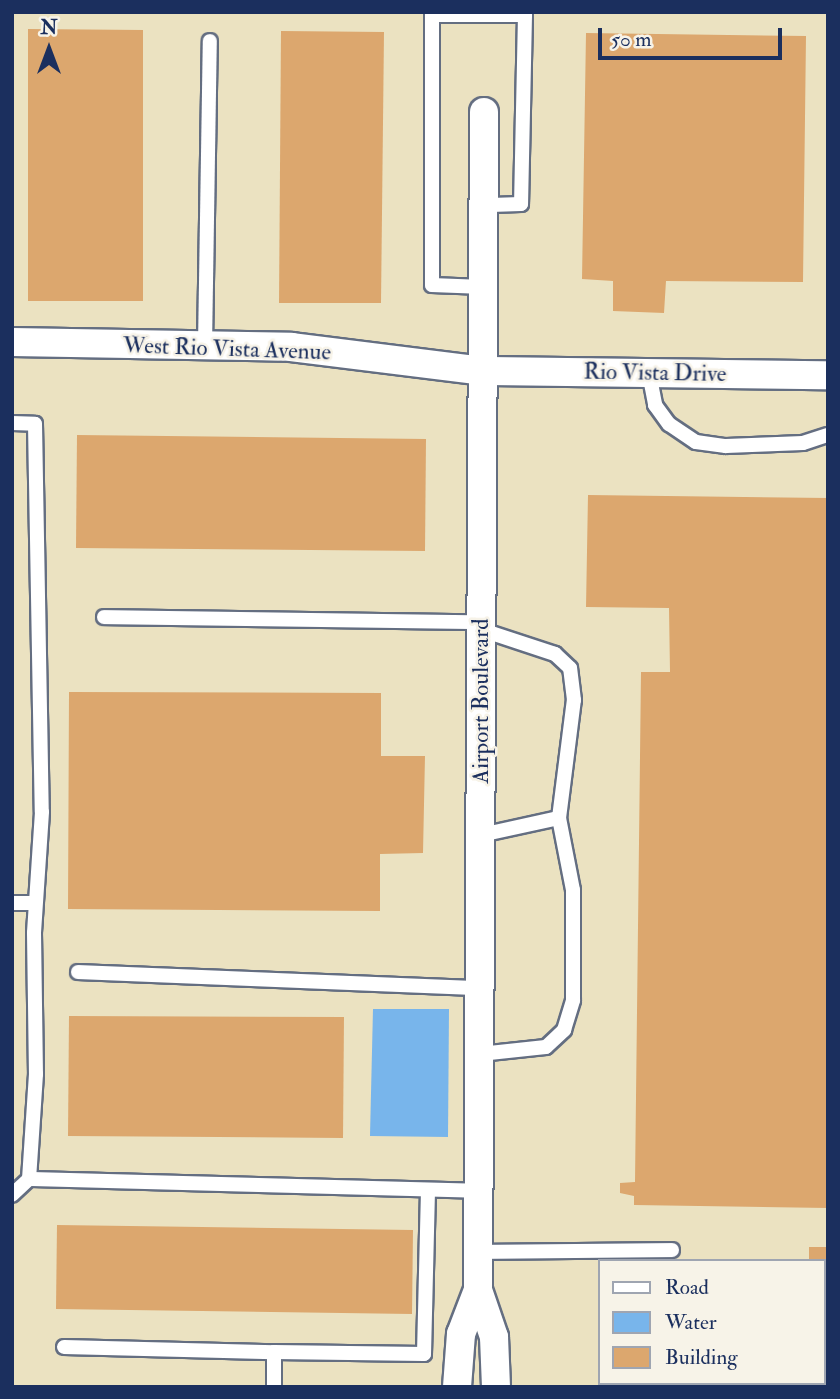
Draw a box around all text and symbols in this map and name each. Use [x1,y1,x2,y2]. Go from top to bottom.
north arrow [14,14,84,84]
scale bar [602,14,786,58]
text: N [40,16,58,40]
text: 50 m [611,26,652,53]
street label: West Rio Vista Avenue [123,332,331,366]
street label: Rio Vista Drive [583,358,727,388]
street label: Airport Boulevard [467,618,495,784]
legend [598,1259,826,1385]
text: Road [665,1274,709,1301]
text: Water [665,1309,717,1336]
text: Building [665,1344,738,1371]

